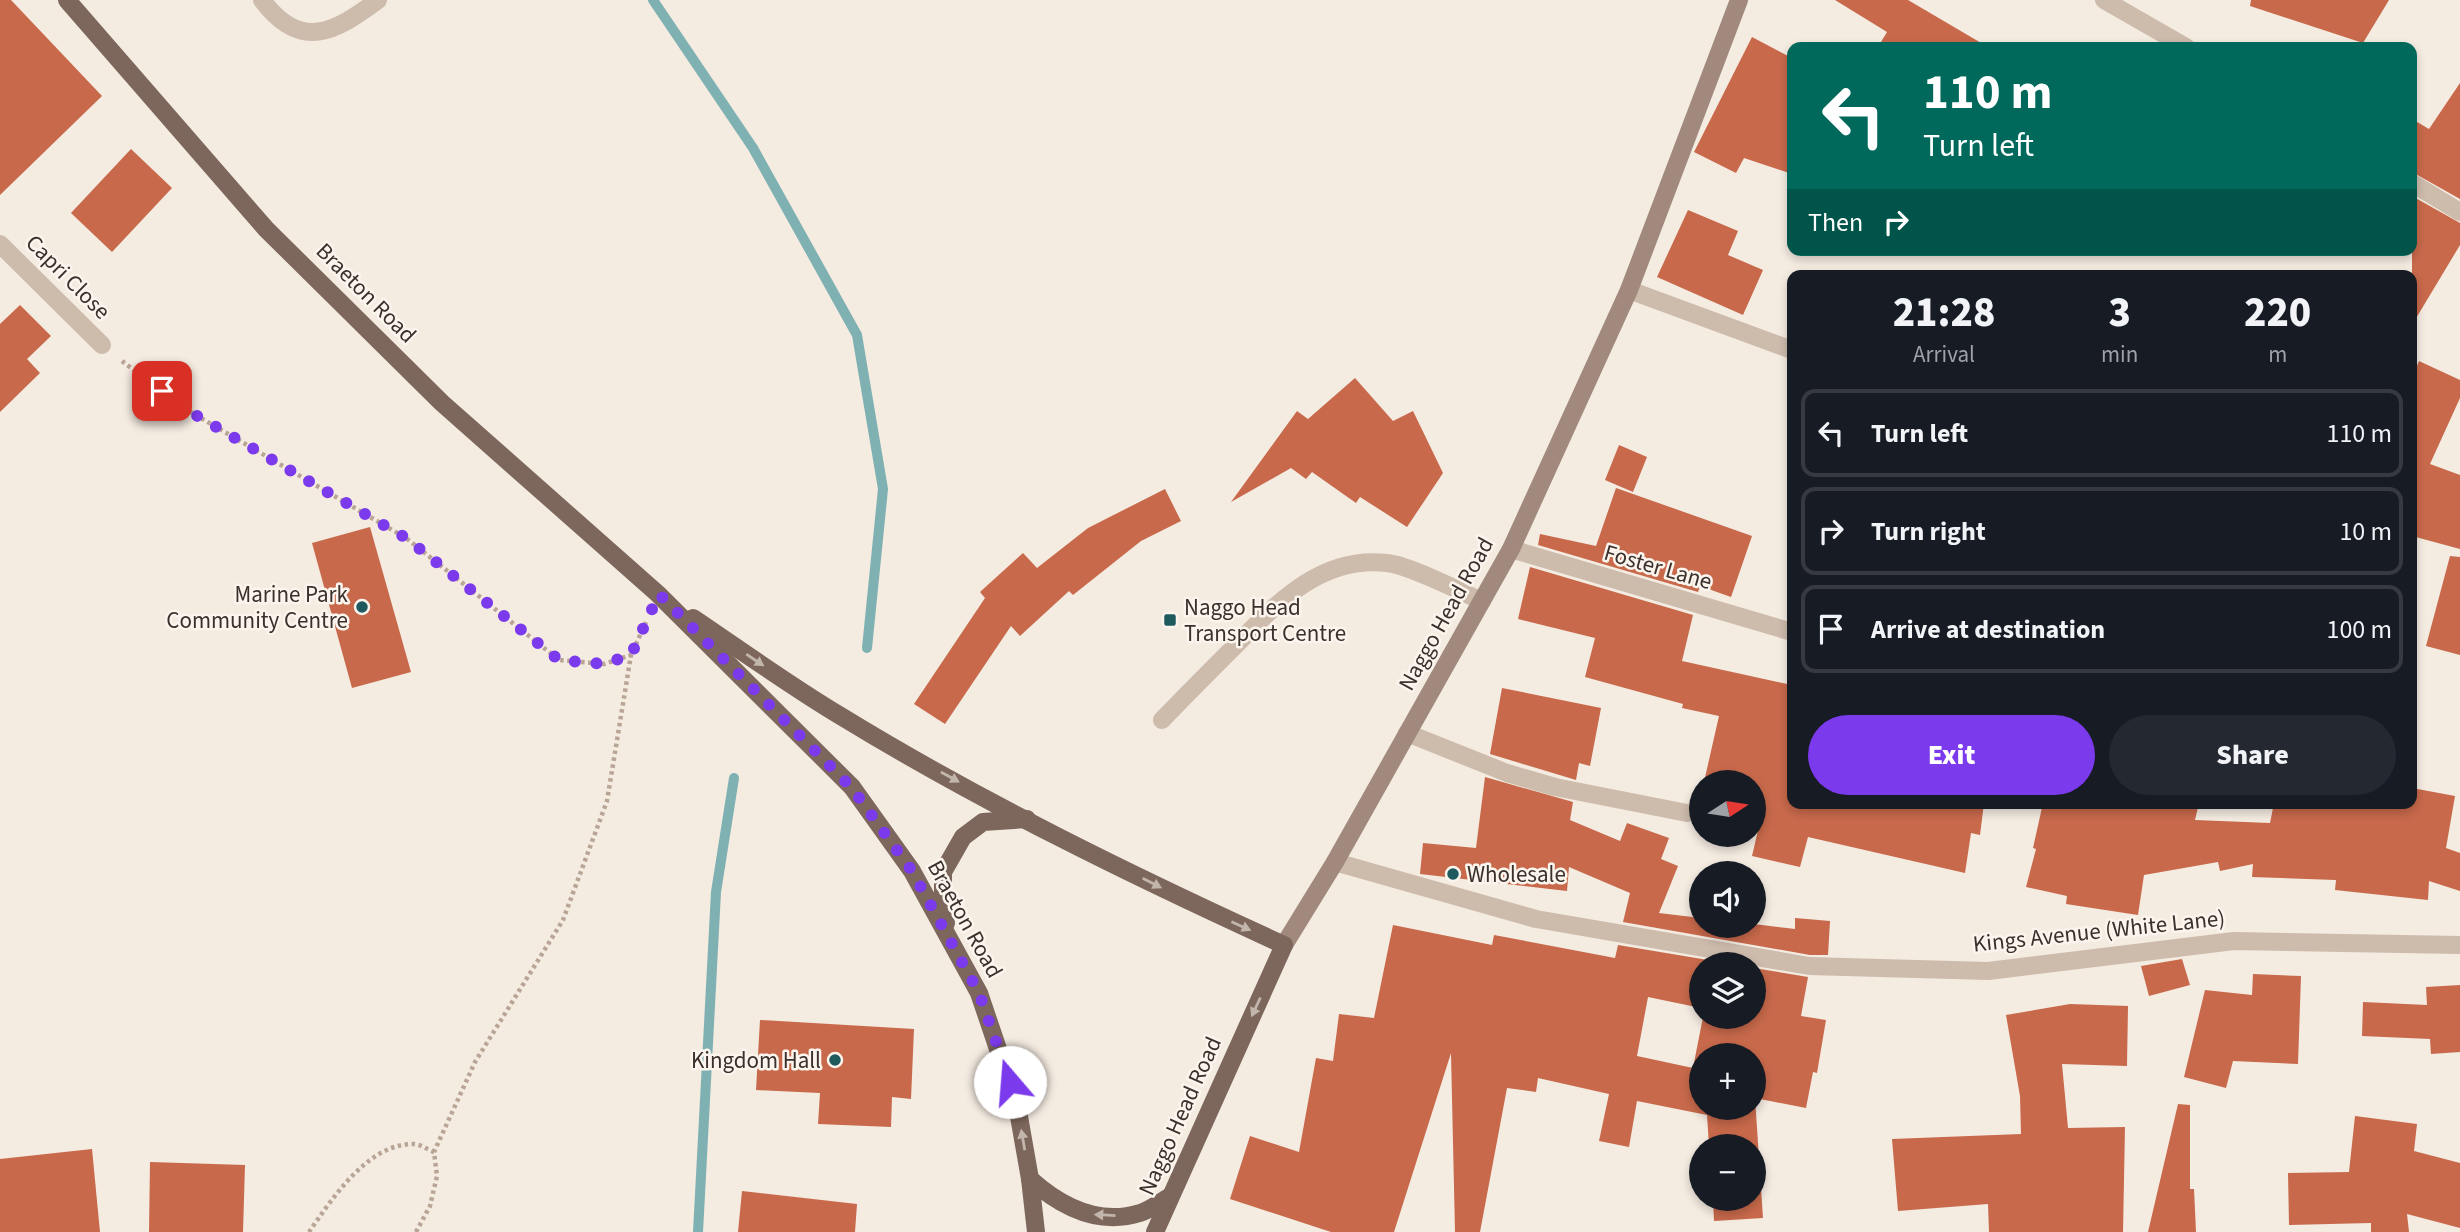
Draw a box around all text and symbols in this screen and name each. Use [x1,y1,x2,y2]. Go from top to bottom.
text: 110 m [1923,58,2052,128]
icon: left [1808,70,1899,161]
text: Turn left [1923,123,2034,169]
icon: right [1877,203,1915,241]
text: Then [1808,204,1863,241]
street label: Capri Close [18,227,118,327]
street label: Braeton Road [308,235,424,351]
text: 21:28 [1893,283,1995,343]
text: 3 [2108,283,2131,343]
text: 220 [2244,283,2311,343]
text: Arrival [1913,338,1975,371]
text: min [2101,338,2138,371]
text: m [2268,338,2287,371]
pin [132,361,192,421]
icon: arrive [143,372,181,410]
icon: left [1812,414,1850,452]
text: Turn left [1871,415,1968,452]
text: 110 m [2326,415,2392,452]
icon: right [1812,512,1850,550]
text: Turn right [1871,513,1986,550]
text: 10 m [2339,513,2392,550]
street label: Naggo Head Road [1390,531,1502,697]
street label: Foster Lane [1600,536,1716,598]
place label: Marine Park Community Centre [166,578,349,637]
place label: Naggo Head Transport Centre [1184,591,1346,650]
marker: Marine Park Community Centre [354,599,370,615]
icon: arrive [1812,610,1850,648]
text: Arrive at destination [1871,611,2105,648]
text: 100 m [2326,611,2392,648]
marker: Naggo Head Transport Centre [1162,612,1178,628]
one-way arrow [746,653,765,666]
button: Exit [1808,715,2095,795]
button: Share [2109,715,2396,795]
north arrow [1689,770,1766,847]
map controls [1689,770,1766,1211]
one-way arrow [940,772,960,783]
street label: Braeton Road [919,854,1011,984]
place label: Wholesale [1467,858,1566,891]
button: sound [1689,861,1766,938]
marker: Wholesale [1445,866,1461,882]
one-way arrow [1142,876,1162,888]
street label: Kings Avenue (White Lane) [1971,901,2227,961]
one-way arrow [1231,920,1251,932]
button: layers [1689,952,1766,1029]
one-way arrow [1250,997,1262,1017]
street label: Naggo Head Road [1130,1031,1230,1201]
button: + [1689,1043,1766,1120]
place label: Kingdom Hall [691,1044,821,1077]
position arrow [973,1045,1047,1119]
marker: Kingdom Hall [827,1052,843,1068]
one-way arrow [1017,1129,1028,1151]
button: − [1689,1134,1766,1211]
one-way arrow [1094,1209,1116,1220]

